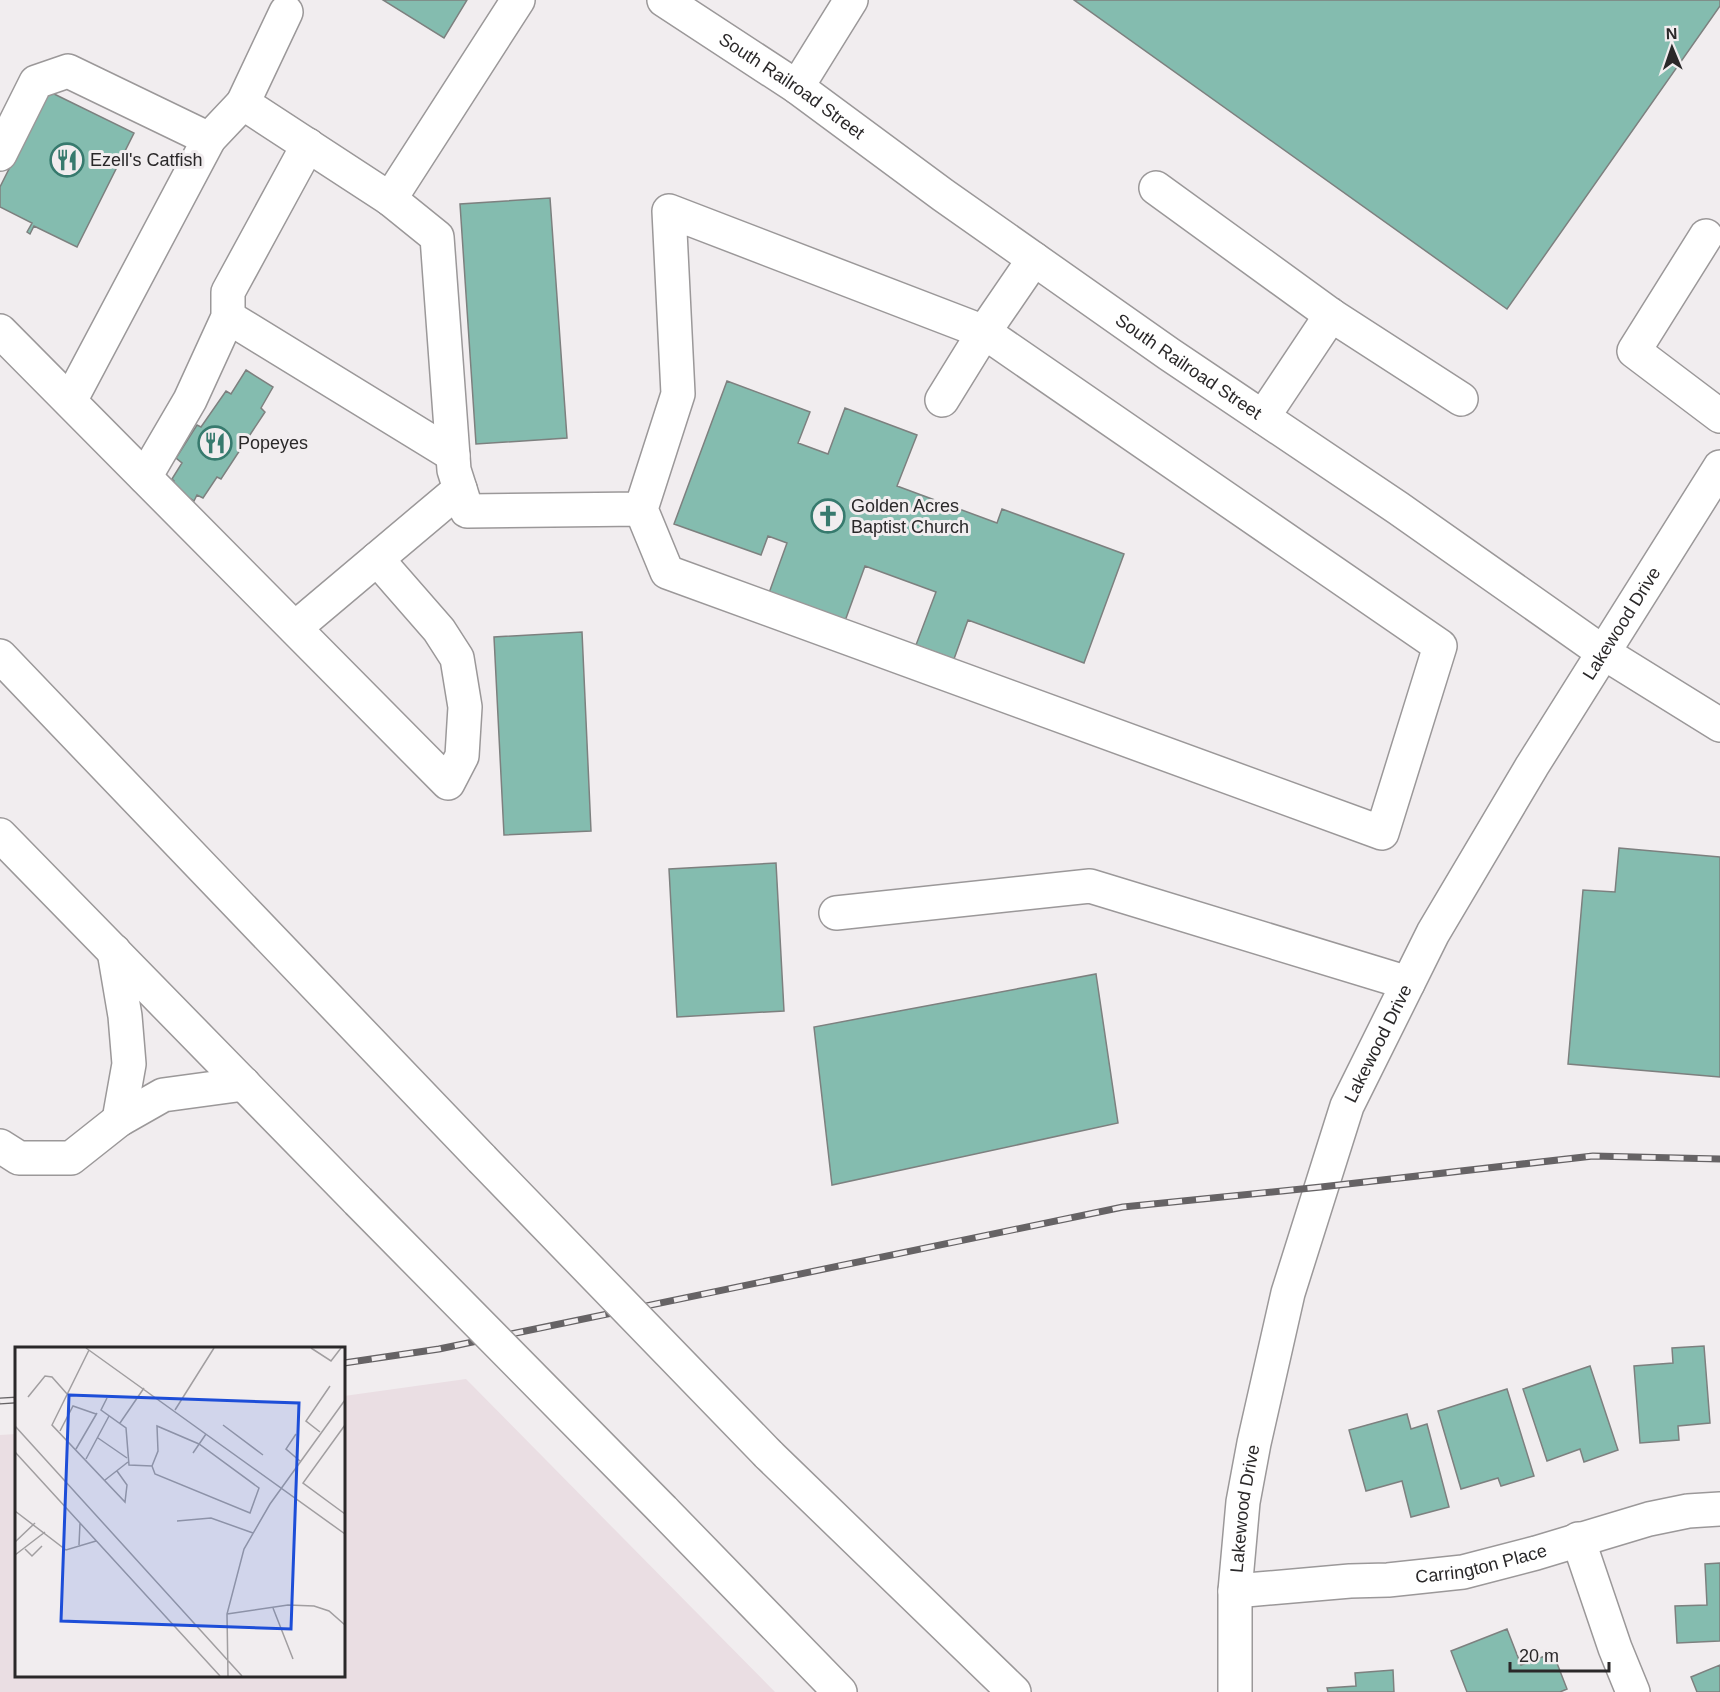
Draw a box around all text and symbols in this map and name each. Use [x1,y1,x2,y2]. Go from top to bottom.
north arrow [1642,18,1702,78]
text: N [1665,25,1678,42]
street label: South Railroad Street [715,29,868,143]
restaurant icon: Ezell's Catfish [49,142,85,178]
place label: Ezell's Catfish [90,150,202,170]
street label: South Railroad Street [1112,310,1265,423]
restaurant icon: Popeyes [197,425,233,461]
place label: Popeyes [238,433,308,453]
place label: Golden Acres Baptist Church [851,496,969,537]
church icon: Golden Acres Baptist Church [810,498,846,534]
street label: Lakewood Drive [1579,563,1664,683]
street label: Lakewood Drive [1340,981,1416,1106]
inset map [15,1347,345,1677]
street label: Lakewood Drive [1227,1443,1263,1574]
street label: Carrington Place [1414,1540,1549,1587]
scale bar [1510,1635,1609,1673]
text: 20 m [1519,1646,1559,1666]

